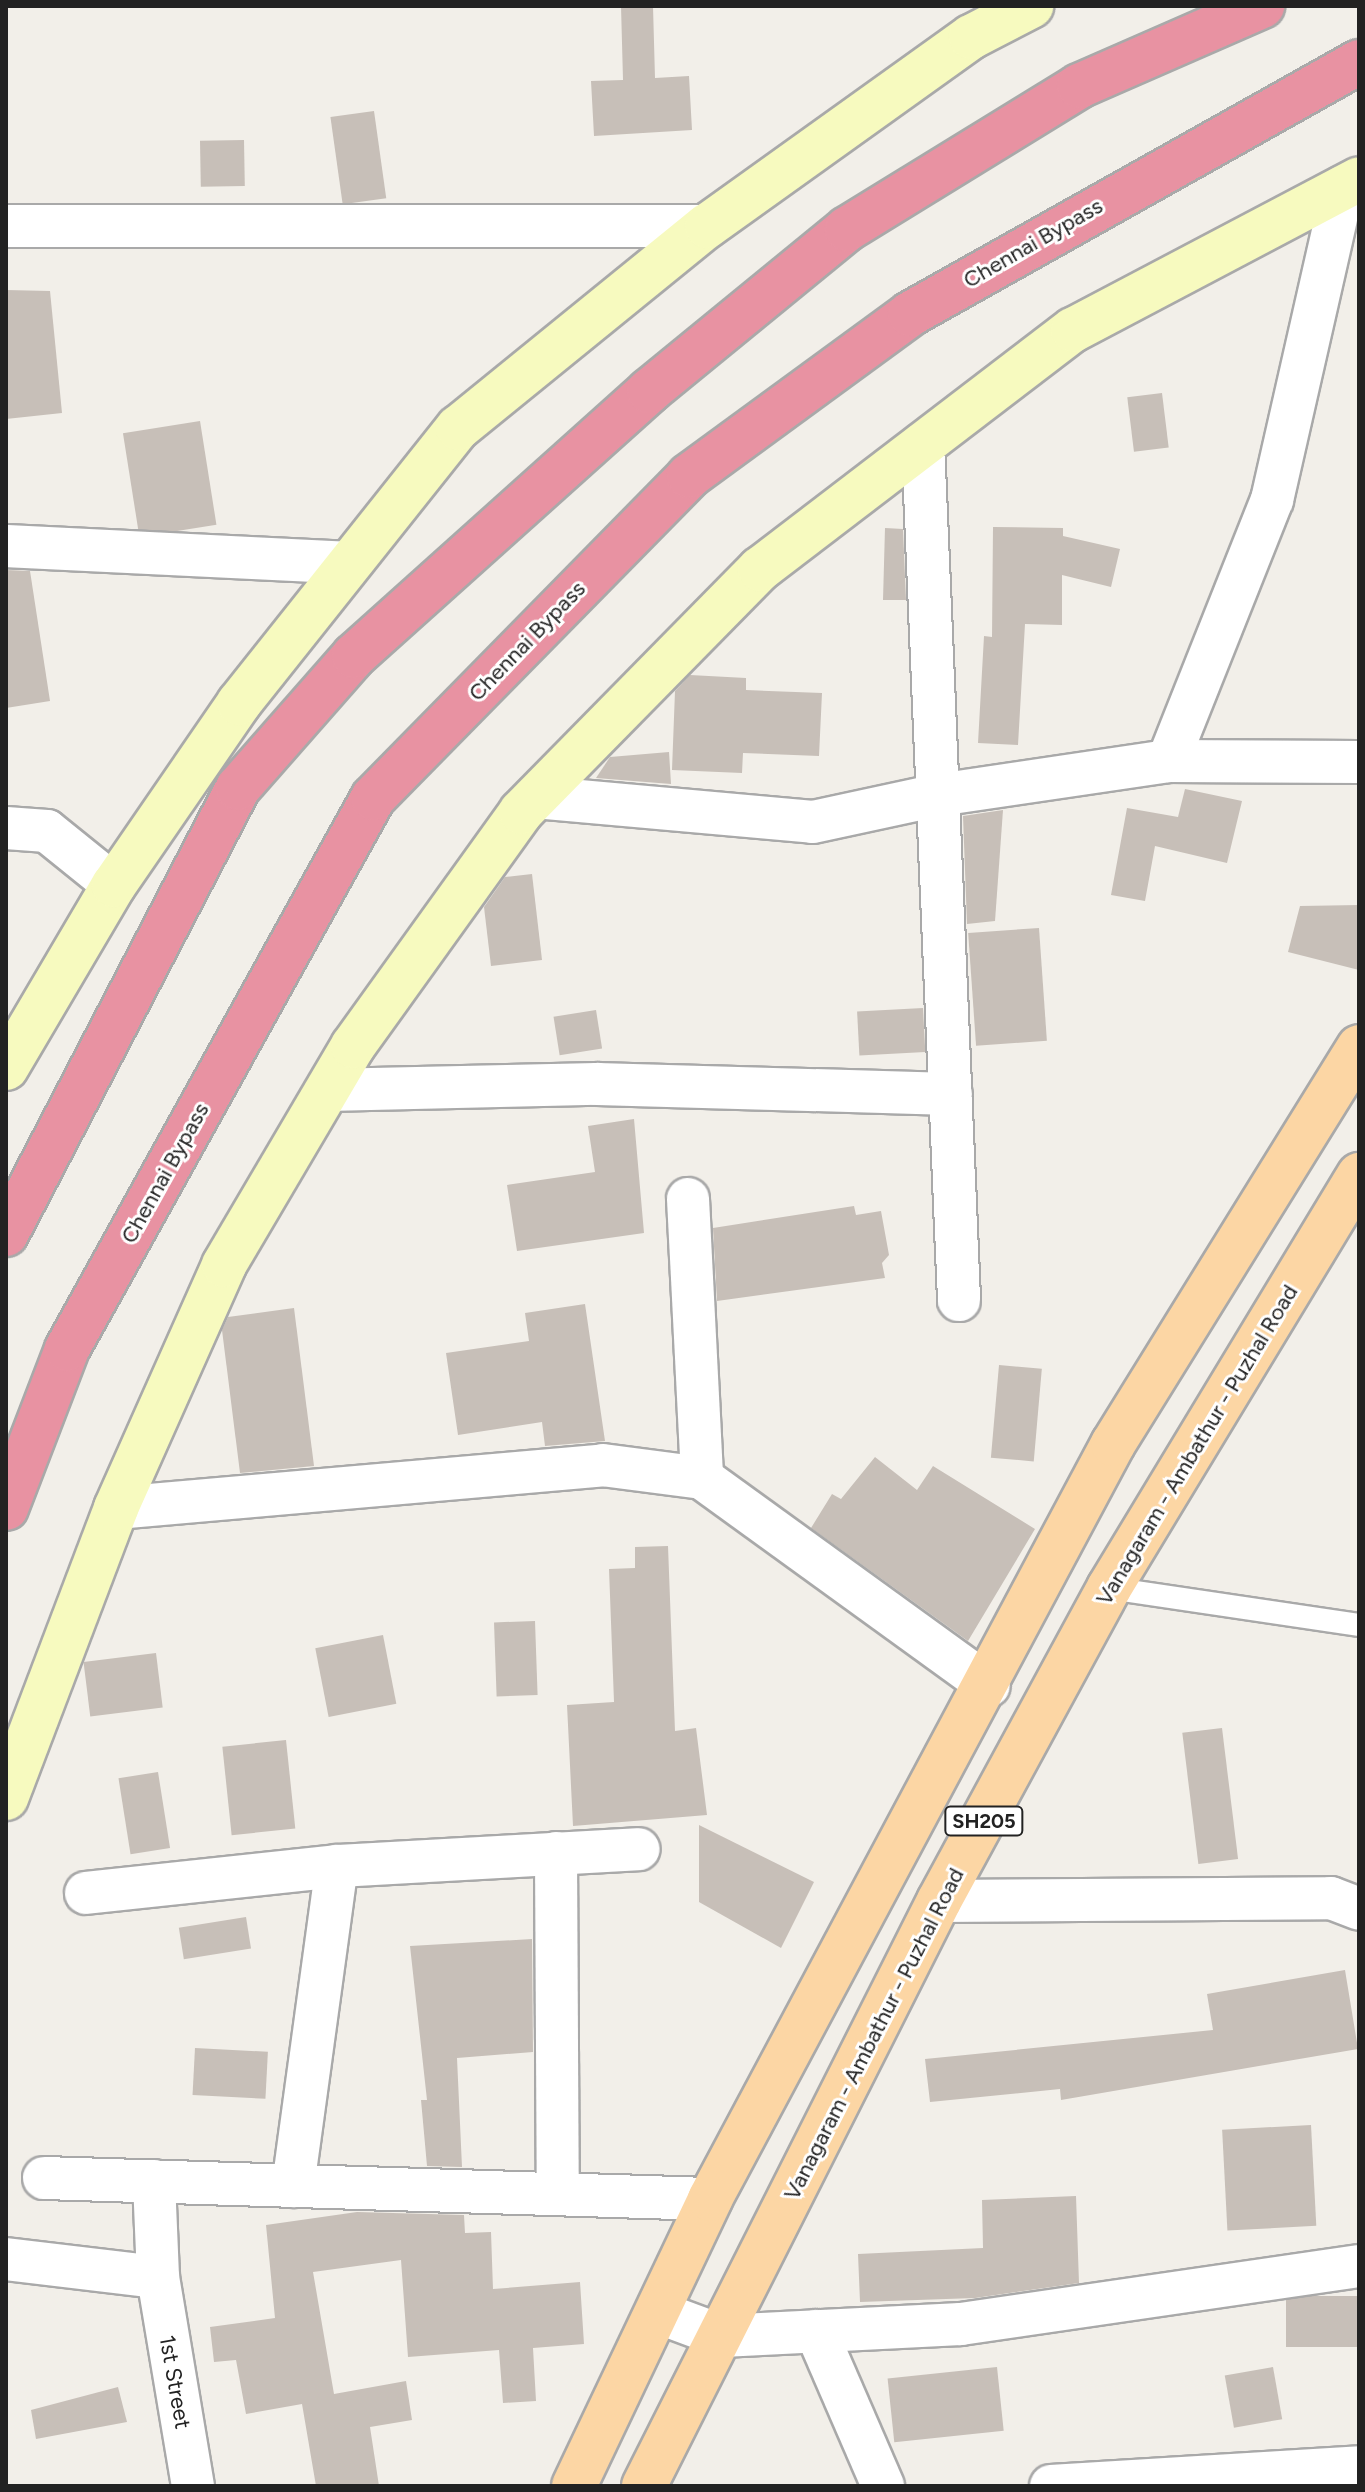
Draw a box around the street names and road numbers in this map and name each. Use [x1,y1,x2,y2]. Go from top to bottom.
street label: Chennai Bypass [959,193,1107,293]
street label: Chennai Bypass [463,576,591,706]
street label: Chennai Bypass [116,1098,214,1248]
street label: Vanagaram - Ambathur - Puzhal Road [1091,1280,1303,1610]
road number: SH205 [944,1805,1024,1837]
street label: Vanagaram - Ambathur - Puzhal Road [779,1864,969,2204]
street label: 1st Street [154,2333,196,2431]

